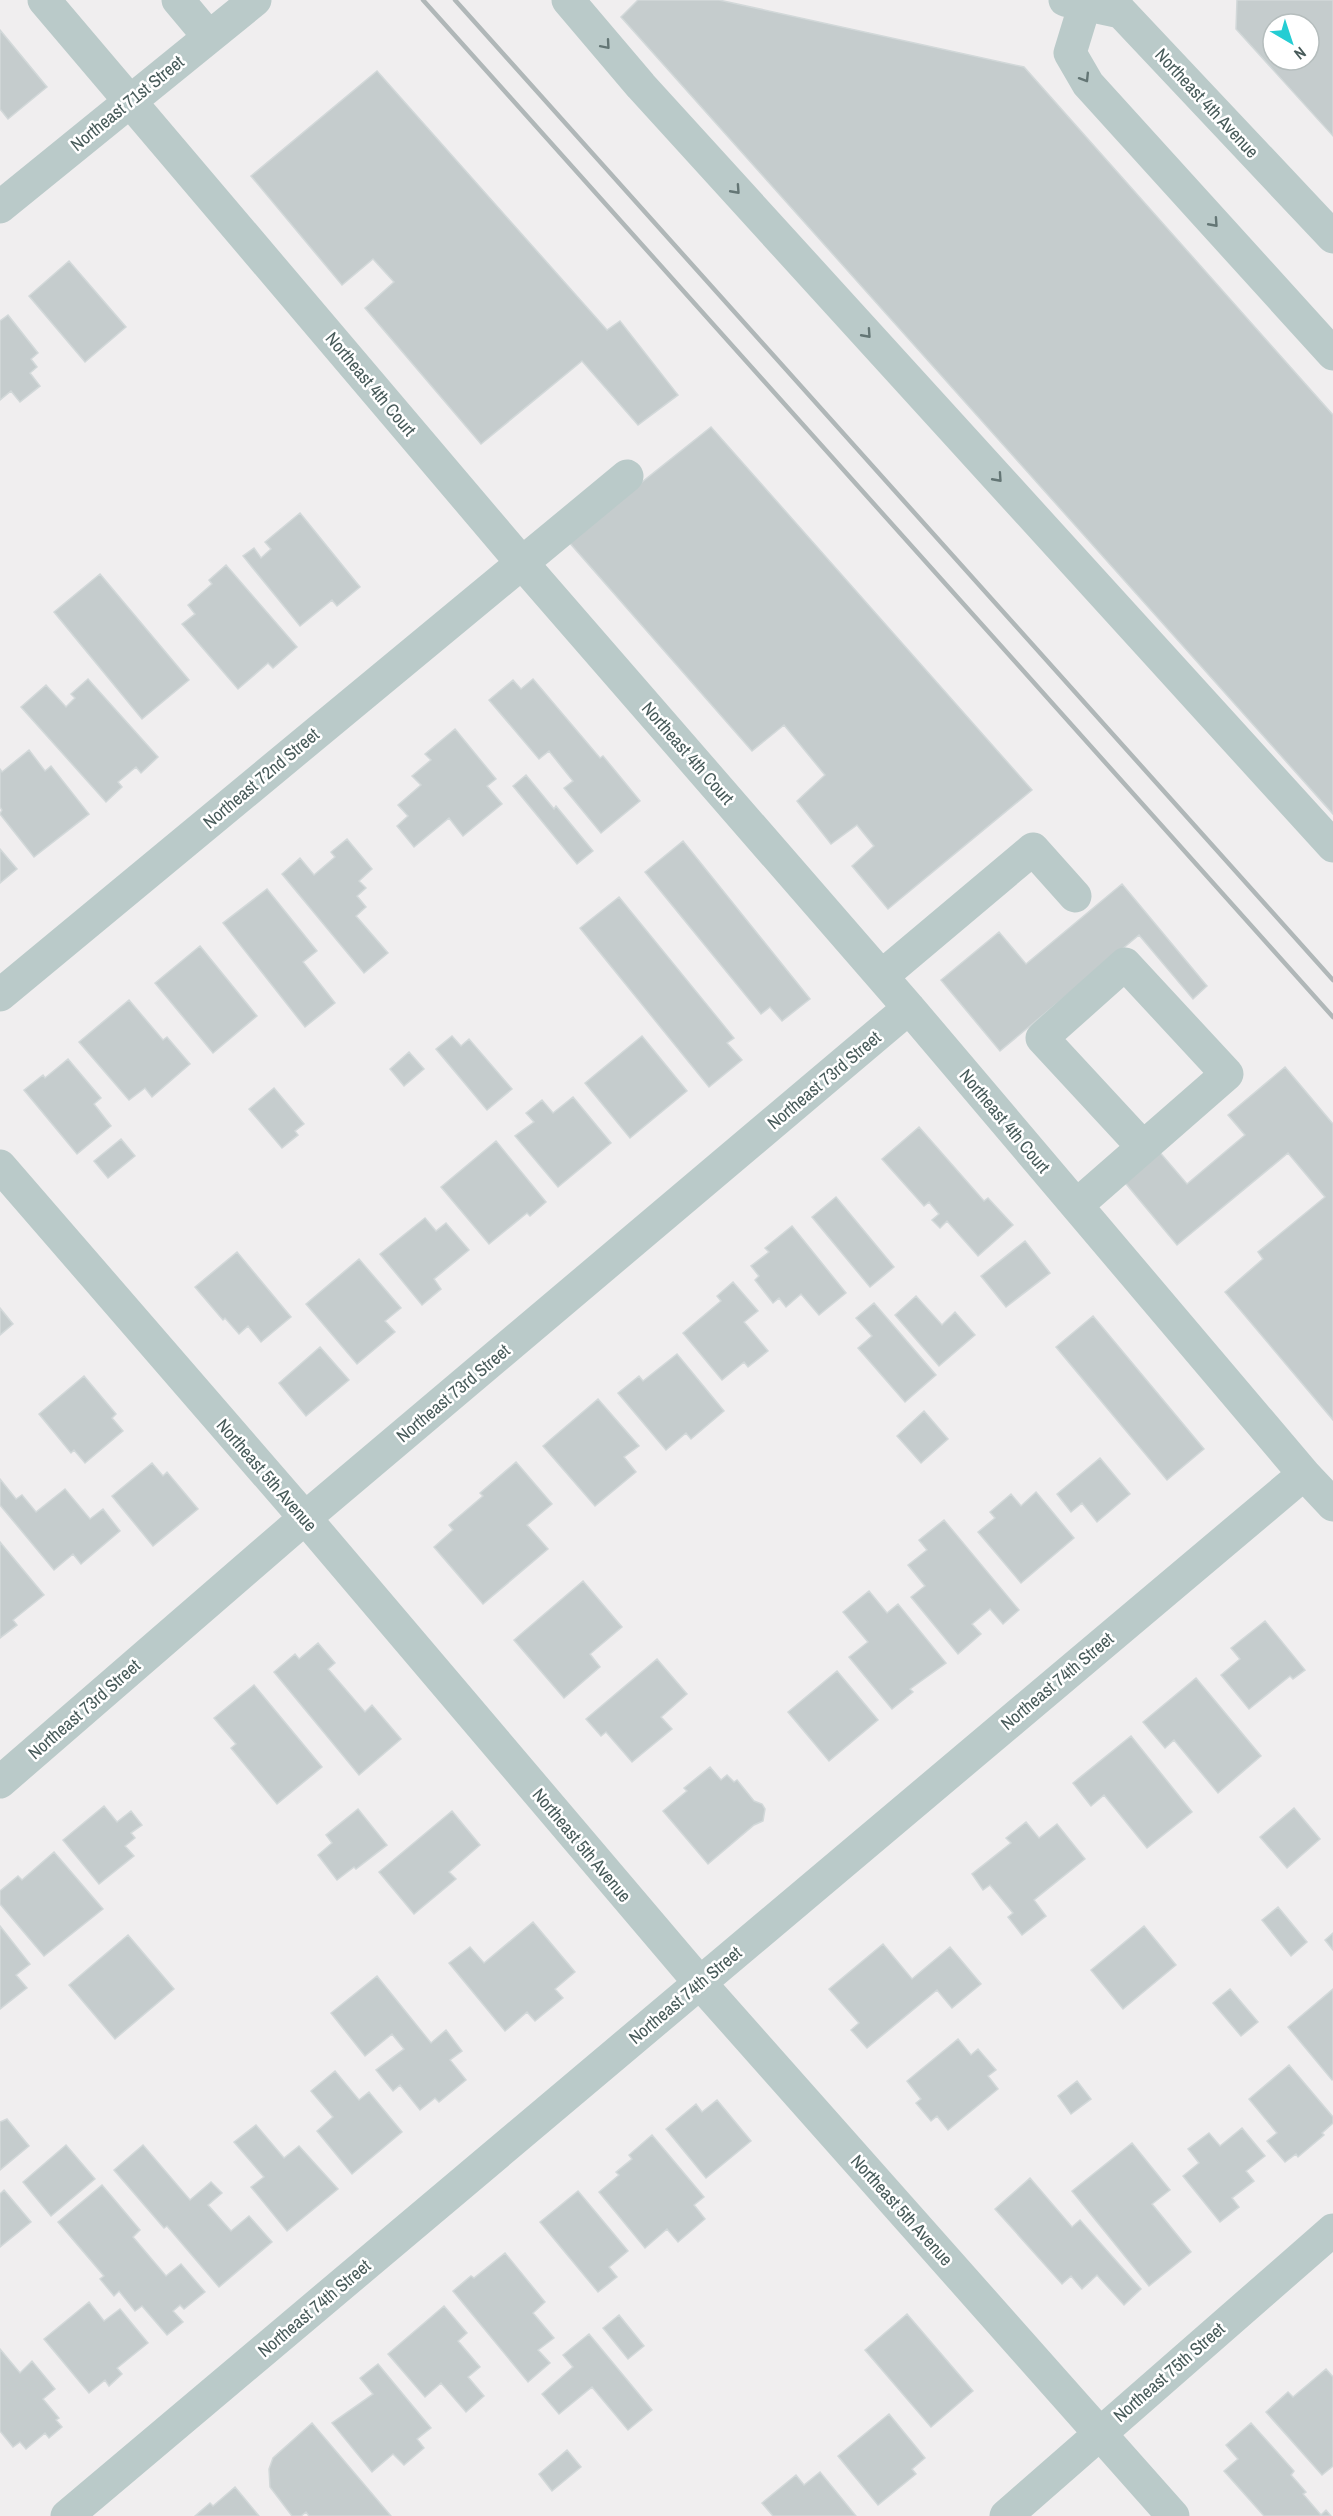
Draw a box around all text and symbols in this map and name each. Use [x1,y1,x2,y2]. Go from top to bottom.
north arrow [1261,12,1321,72]
one-way arrow [599,38,610,49]
text: N [1290,42,1311,65]
street label: Northeast 4th Avenue [1150,43,1264,163]
street label: Northeast 71st Street [65,49,189,157]
one-way arrow [1077,72,1089,82]
one-way arrow [729,183,740,194]
one-way arrow [1207,217,1218,227]
street label: Northeast 4th Court [320,327,422,441]
one-way arrow [860,327,871,338]
one-way arrow [991,472,1002,482]
street label: Northeast 4th Court [636,696,740,810]
street label: Northeast 72nd Street [198,722,324,834]
street label: Northeast 73rd Street [762,1025,886,1135]
street label: Northeast 4th Court [954,1064,1056,1178]
street label: Northeast 73rd Street [391,1338,515,1448]
street label: Northeast 5th Avenue [211,1413,323,1537]
street label: Northeast 74th Street [995,1626,1119,1736]
street label: Northeast 73rd Street [23,1653,145,1765]
street label: Northeast 5th Avenue [527,1783,637,1907]
street label: Northeast 74th Street [623,1940,747,2050]
street label: Northeast 5th Avenue [845,2149,959,2271]
street label: Northeast 74th Street [252,2253,376,2363]
street label: Northeast 75th Street [1108,2317,1230,2427]

